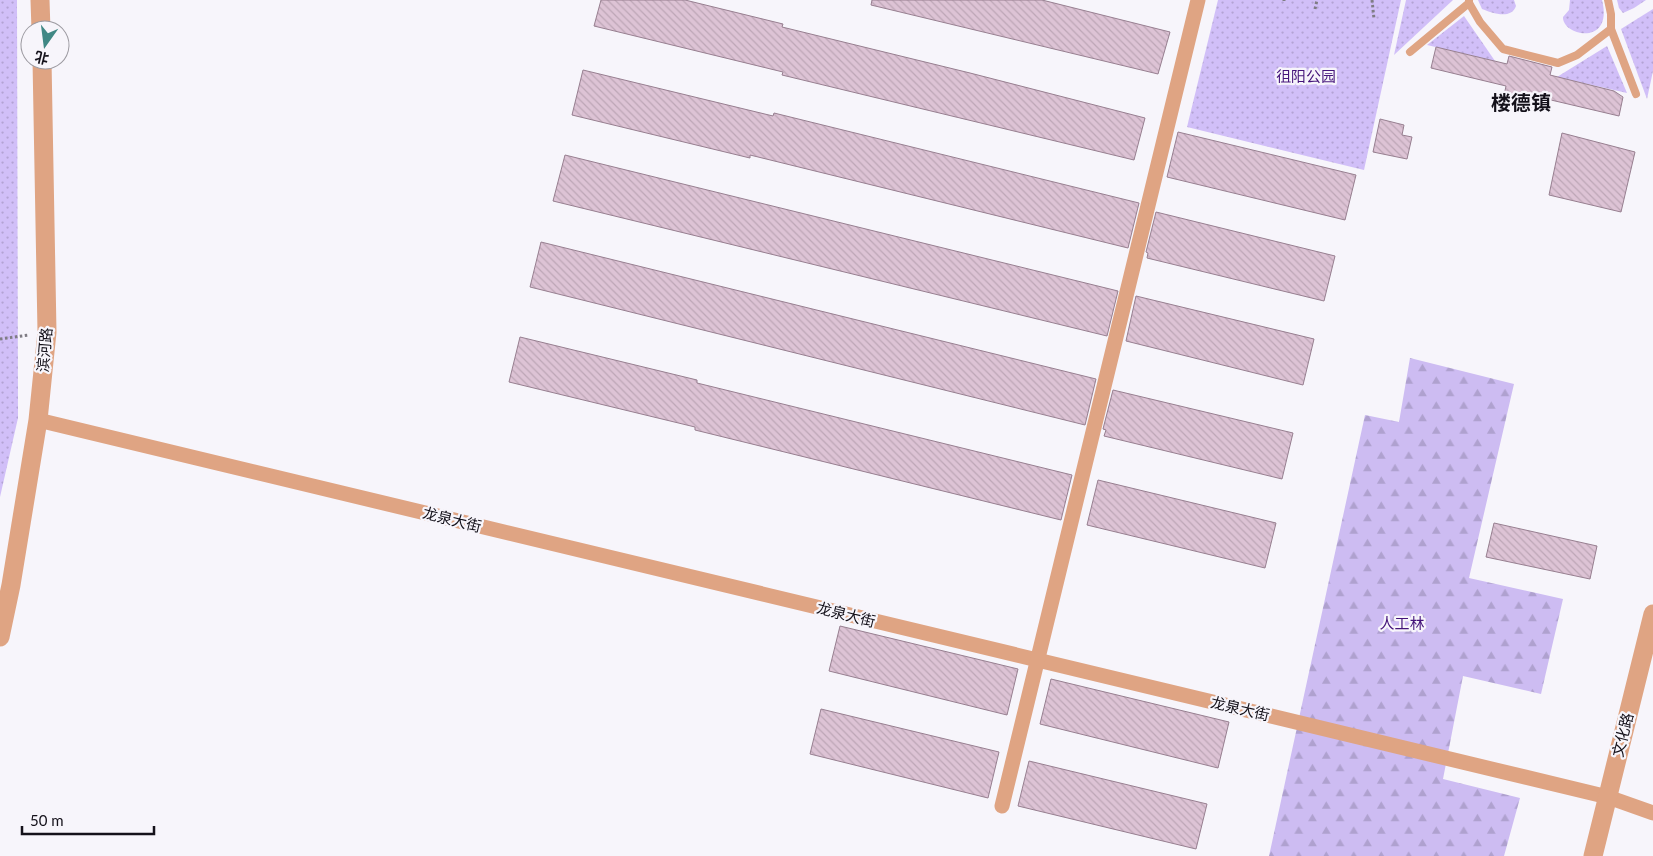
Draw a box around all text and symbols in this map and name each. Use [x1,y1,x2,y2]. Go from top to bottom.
north arrow [20,20,70,70]
text: 北 [33,48,51,68]
park label: 徂阳公园 [1276,67,1336,85]
district label: 楼德镇 [1491,90,1551,114]
street label: 滨河路 [33,327,55,373]
street label: 龙泉大街 [421,503,484,535]
street label: 龙泉大街 [815,598,878,630]
park label: 人工林 [1379,614,1425,632]
street label: 龙泉大街 [1209,693,1271,724]
street label: 文化路 [1608,711,1636,759]
scale bar [22,804,155,836]
text: 50 m [30,811,64,829]

